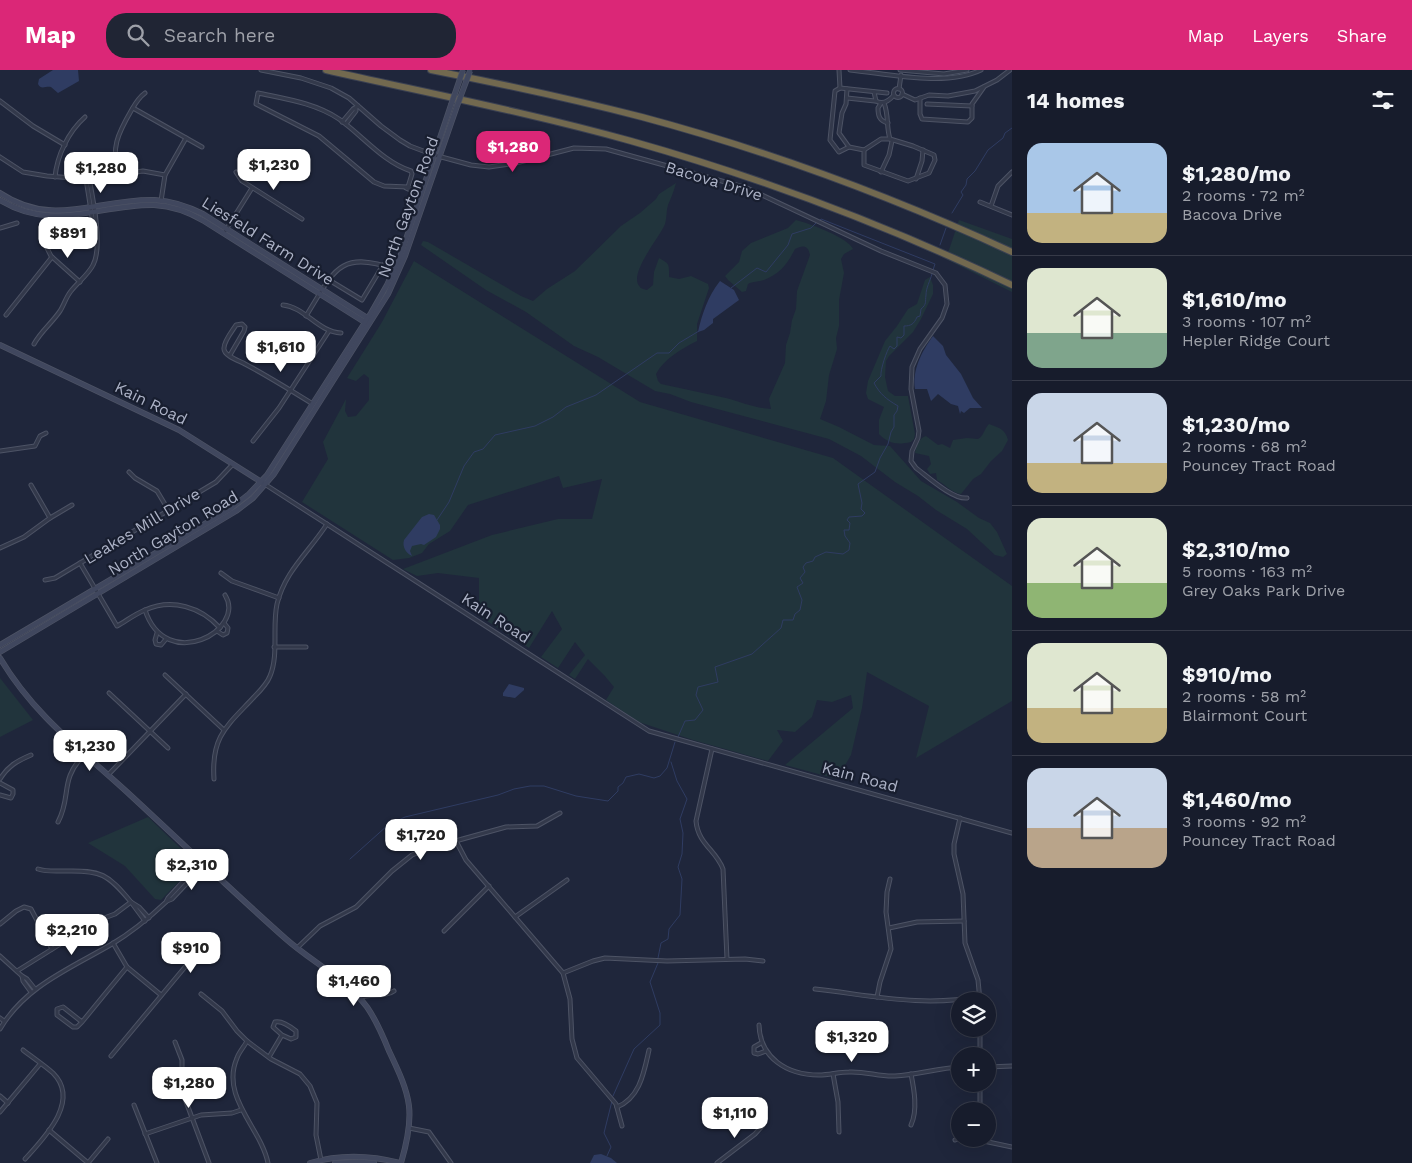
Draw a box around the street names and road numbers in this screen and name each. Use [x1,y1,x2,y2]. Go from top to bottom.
street label: North Gayton Road [374,134,442,280]
street label: Bacova Drive [663,157,765,205]
street label: Liesfeld Farm Drive [198,193,338,289]
street label: Kain Road [112,377,190,429]
street label: Leakes Mill Drive [81,484,203,568]
street label: North Gayton Road [104,487,242,579]
street label: Kain Road [458,589,534,647]
street label: Kain Road [820,758,900,796]

